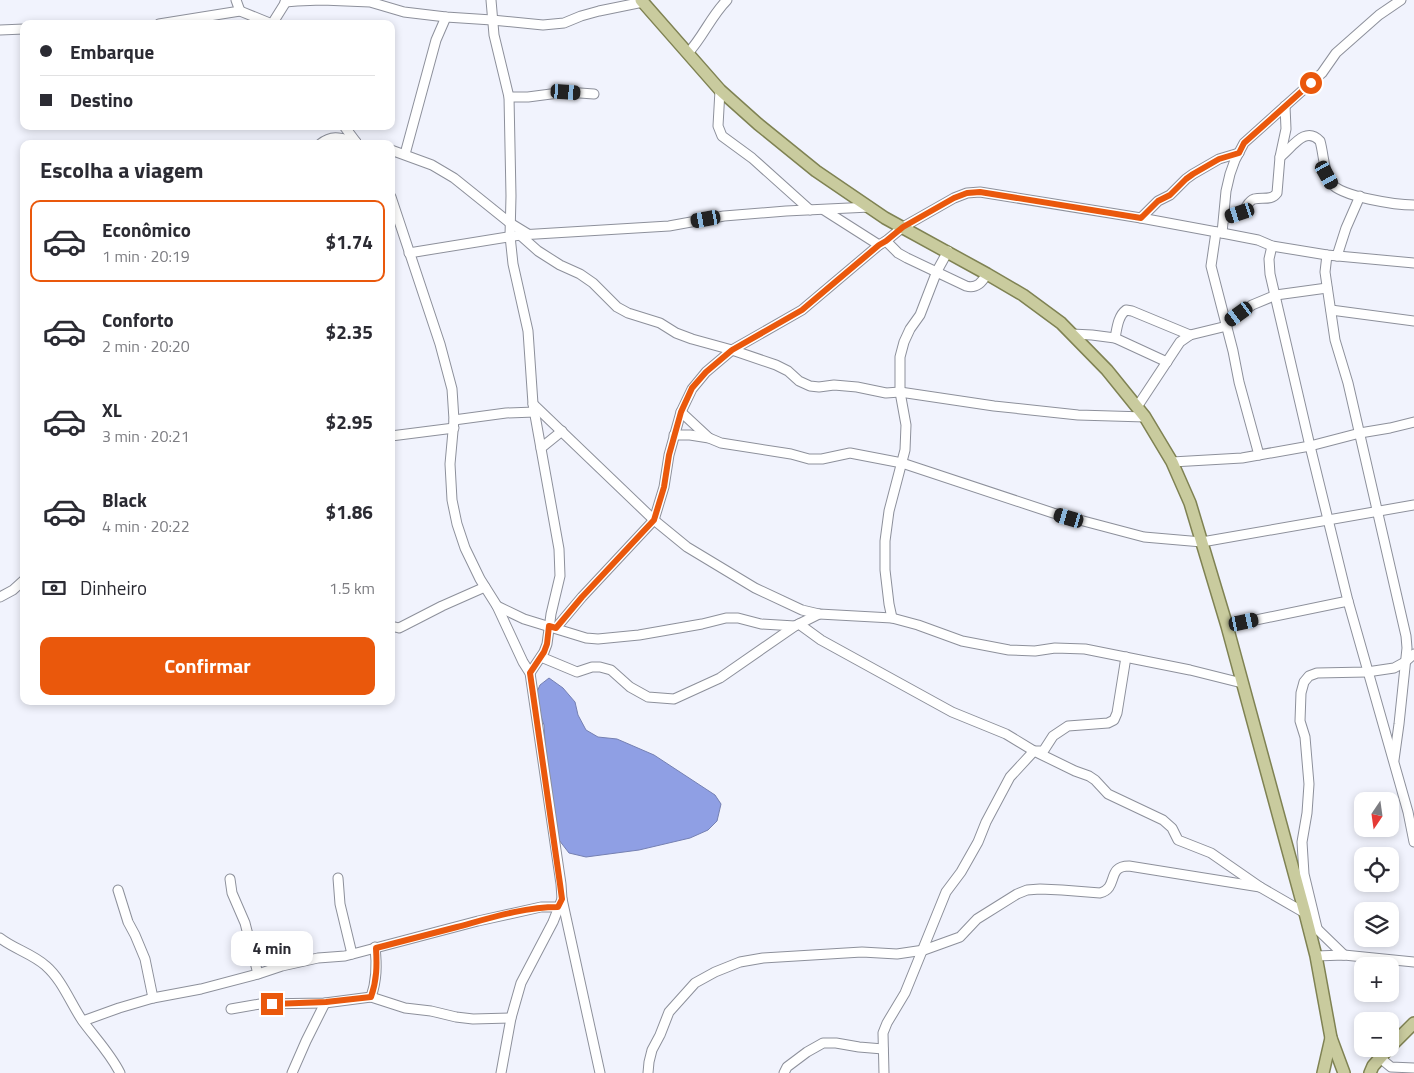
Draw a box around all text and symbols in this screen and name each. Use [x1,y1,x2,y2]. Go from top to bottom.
text: Embarque [70,37,154,66]
route start [1300,72,1322,94]
car [550,83,581,101]
text: Destino [70,85,133,114]
text: Escolha a viagem [40,153,204,187]
car [1313,158,1340,192]
car [1223,201,1256,225]
car [689,209,722,229]
text: Econômico [102,215,191,244]
icon: car [42,219,87,264]
text: $1.74 [326,227,373,256]
text: 1 min · 20:19 [102,244,190,268]
car [1222,299,1255,329]
text: Conforto [102,305,174,334]
icon: car [42,309,87,354]
text: $2.35 [326,317,373,346]
text: 2 min · 20:20 [102,334,190,358]
text: XL [102,395,122,424]
icon: car [42,399,87,444]
text: $2.95 [326,407,373,436]
text: 3 min · 20:21 [102,424,190,448]
text: Black [102,485,147,514]
icon: car [42,489,87,534]
text: $1.86 [326,497,373,526]
car [1052,507,1085,529]
text: 4 min · 20:22 [102,514,190,538]
text: Dinheiro [80,573,147,602]
icon: cash [40,574,68,602]
text: 1.5 km [329,576,375,600]
car [1227,612,1260,632]
button: Confirmar [40,637,375,695]
north arrow [1354,792,1399,838]
map controls [1354,792,1399,1057]
button: locate [1354,847,1399,892]
button: layers [1354,902,1399,947]
callout: 4 min [231,932,313,966]
text: 4 min [253,936,291,960]
button: + [1354,957,1399,1002]
route end [261,993,283,1015]
button: − [1354,1012,1399,1057]

